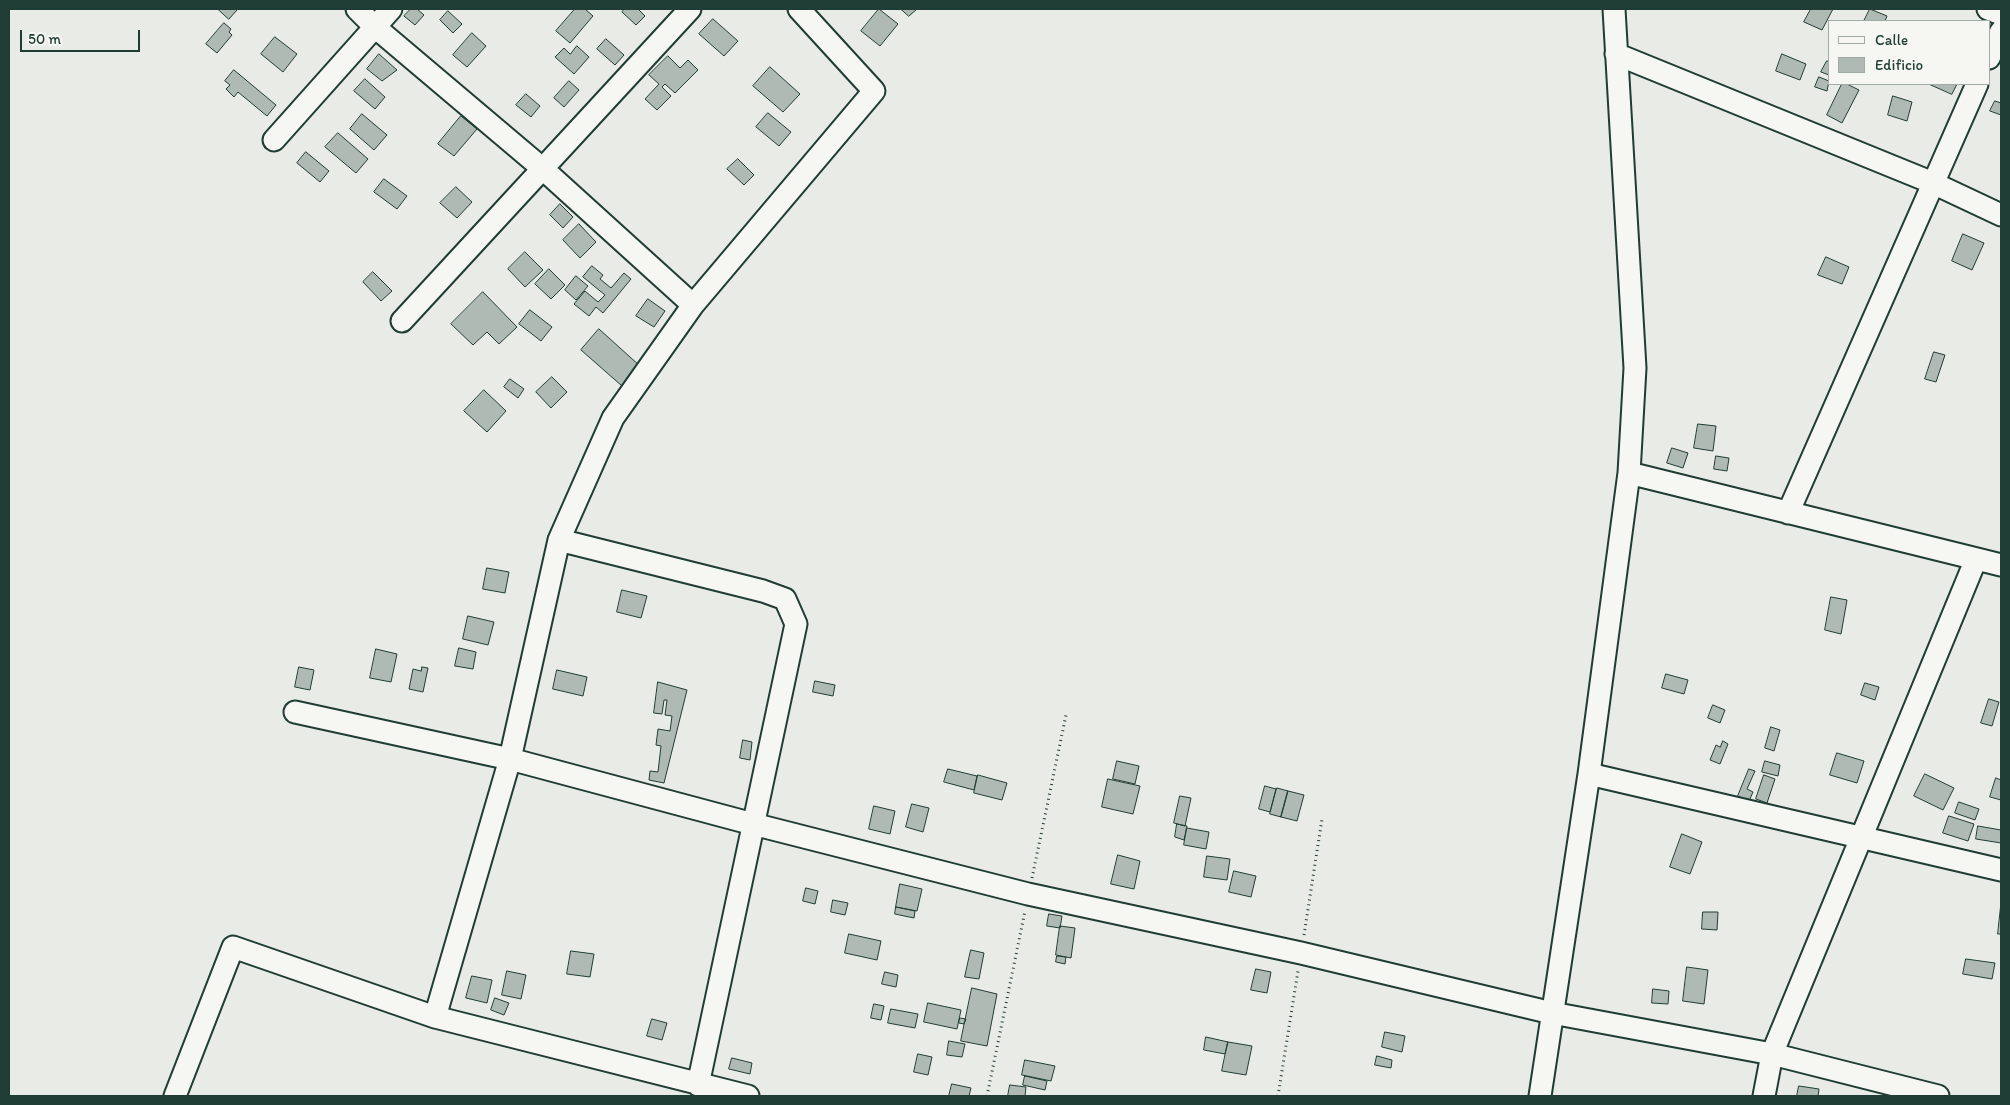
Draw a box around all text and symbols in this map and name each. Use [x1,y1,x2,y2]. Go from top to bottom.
scale bar [22,20,142,52]
legend [1828,20,1990,85]
text: 50 m [28,30,61,48]
text: Calle [1875,31,1908,49]
text: Edificio [1875,56,1923,74]

